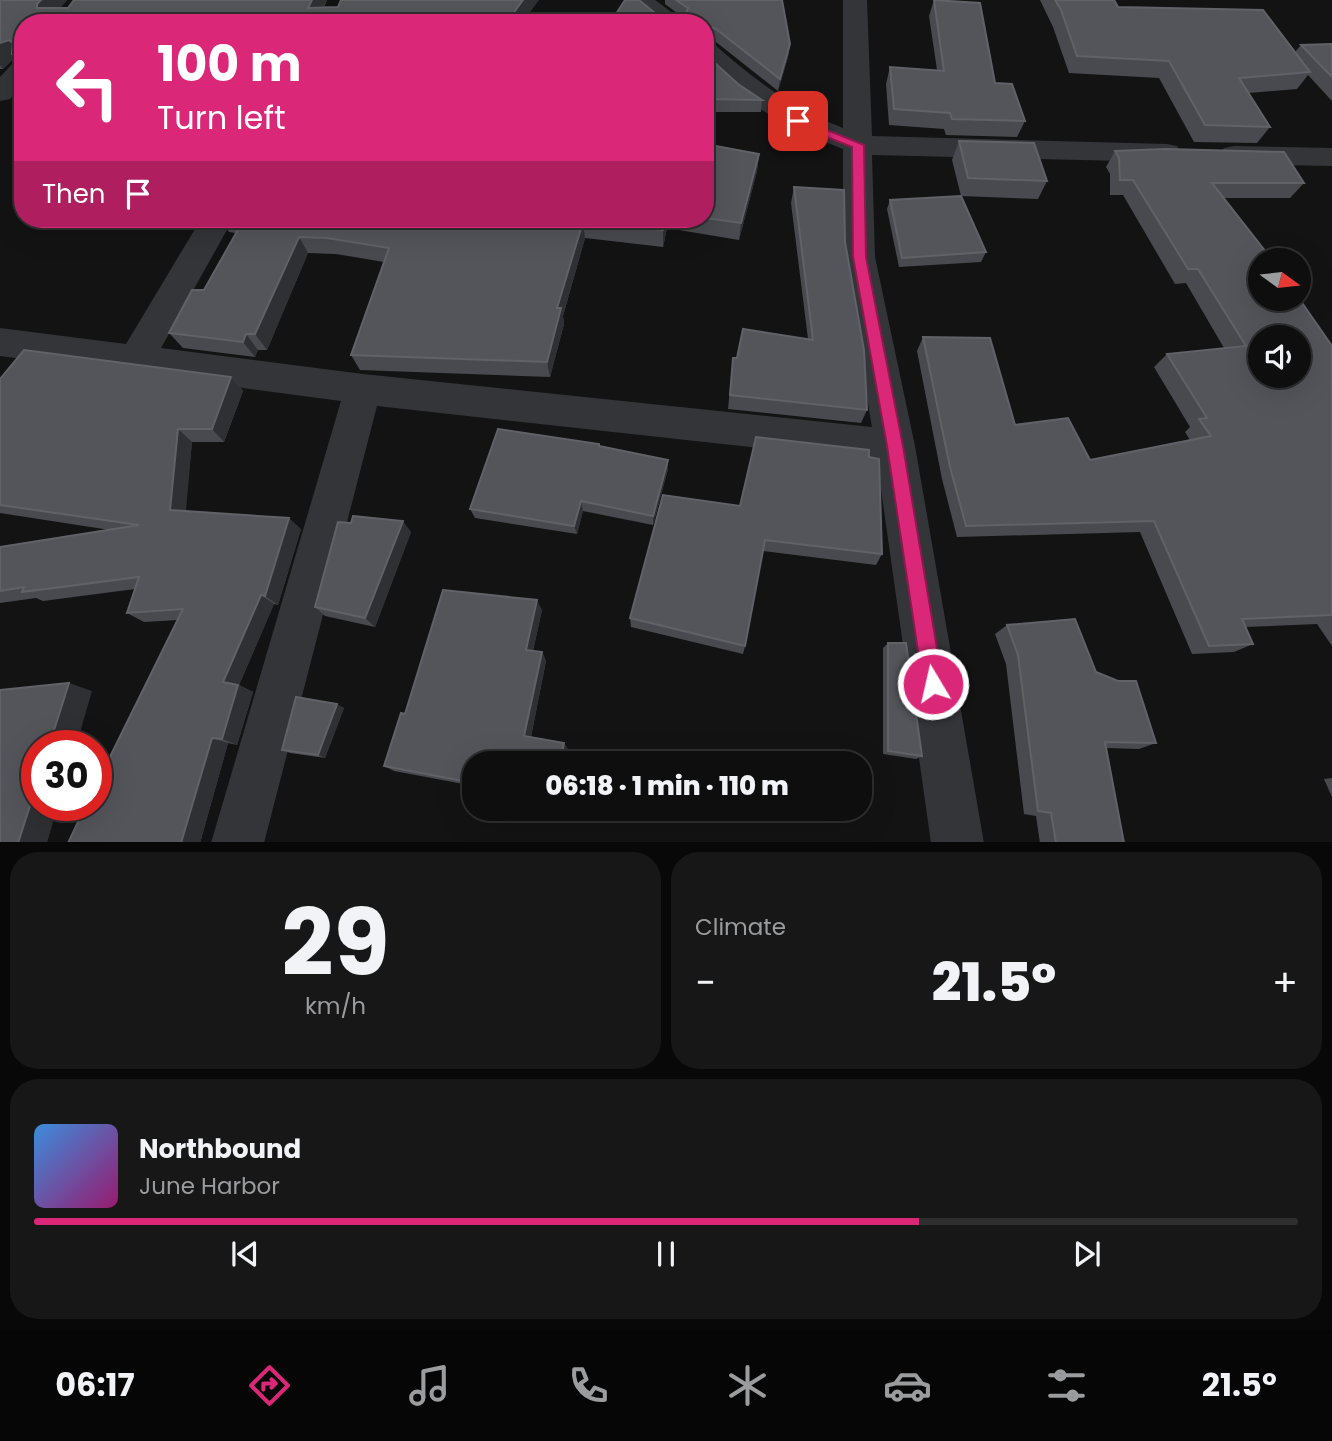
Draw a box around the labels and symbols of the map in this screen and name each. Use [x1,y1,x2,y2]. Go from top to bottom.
pin [768,91,828,151]
north arrow [1248,248,1311,312]
position arrow [896,647,970,721]
speed limit sign: 30 [21,730,112,821]

